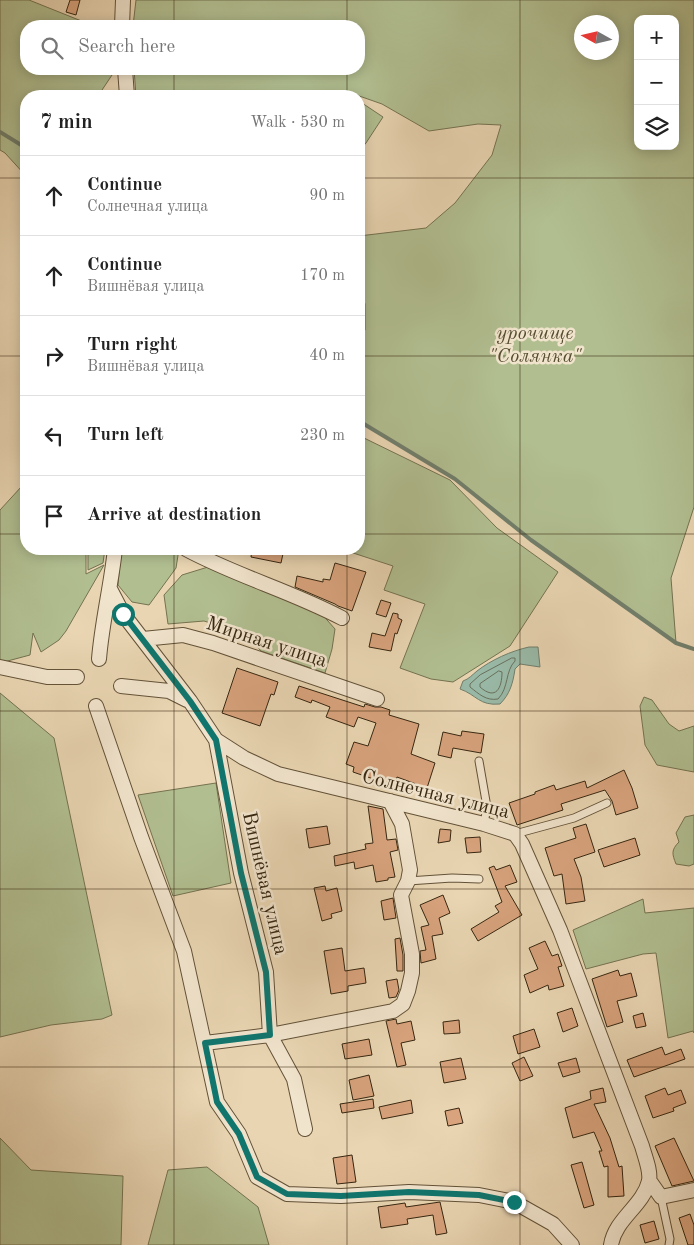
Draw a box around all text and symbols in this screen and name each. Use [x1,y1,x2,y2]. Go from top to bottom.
north arrow [574,15,619,60]
map controls [634,15,679,150]
button: + [634,15,679,60]
search box [20,20,365,75]
icon: search [38,34,66,62]
text: Search here [78,38,175,57]
button: − [634,60,679,105]
button: layers [634,105,679,150]
text: 7 min [40,112,93,133]
text: Walk · 530 m [250,115,345,131]
text: Continue [87,176,162,195]
icon: ahead [40,182,68,210]
text: 90 m [309,188,345,204]
text: Солнечная улица [87,199,208,215]
text: Continue [87,256,162,275]
icon: ahead [40,262,68,290]
text: 170 m [300,268,345,284]
text: Вишнёвая улица [87,279,204,295]
park label: урочище "Солянка" [489,324,582,367]
text: Turn right [87,336,177,355]
icon: right [40,342,68,370]
text: 40 m [309,348,345,364]
text: Вишнёвая улица [87,359,204,375]
icon: left [40,422,68,450]
text: Turn left [87,426,164,445]
text: 230 m [300,428,345,444]
icon: arrive [40,502,68,530]
text: Arrive at destination [87,506,261,525]
route start [112,603,135,626]
street label: Мирная улица [203,614,329,672]
street label: Солнечная улица [360,767,512,823]
street label: Вишнёвая улица [238,810,290,957]
route end [503,1191,526,1214]

